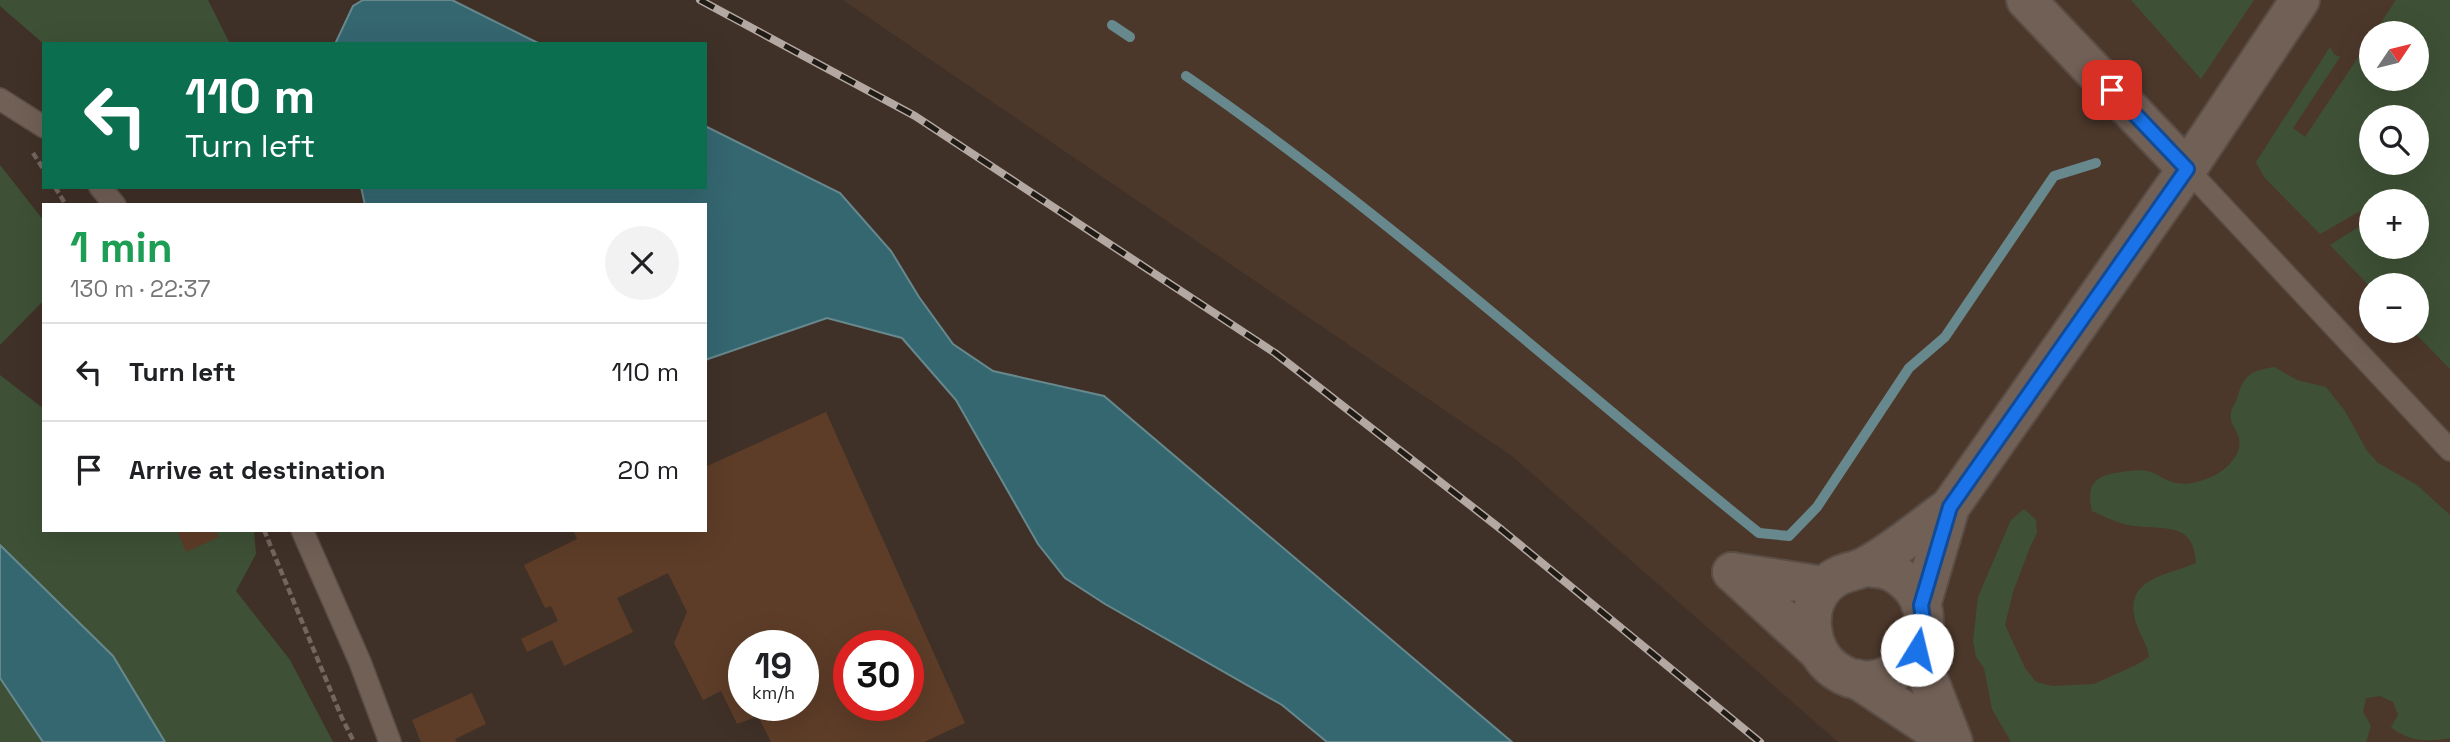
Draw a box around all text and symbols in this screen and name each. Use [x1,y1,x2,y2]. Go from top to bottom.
north arrow [2359,21,2429,91]
map controls [2359,21,2429,343]
pin [2082,60,2142,120]
text: 110 m [185,65,315,127]
icon: left [70,70,161,161]
icon: arrive [2093,71,2131,109]
button: search [2359,105,2429,175]
text: Turn left [185,126,315,166]
button: + [2359,189,2429,259]
text: 1 min [70,221,173,274]
button: close [605,226,679,300]
button: − [2359,273,2429,343]
text: 130 m · 22:37 [70,274,210,304]
icon: left [70,353,108,391]
text: Turn left [129,355,236,389]
text: 110 m [612,355,679,389]
icon: arrive [70,451,108,489]
text: Arrive at destination [129,453,386,487]
text: 20 m [618,453,679,487]
position arrow [1880,613,1954,687]
speed limit sign: 30 [833,630,924,721]
text: 19 [755,644,792,688]
text: km/h [752,681,795,704]

